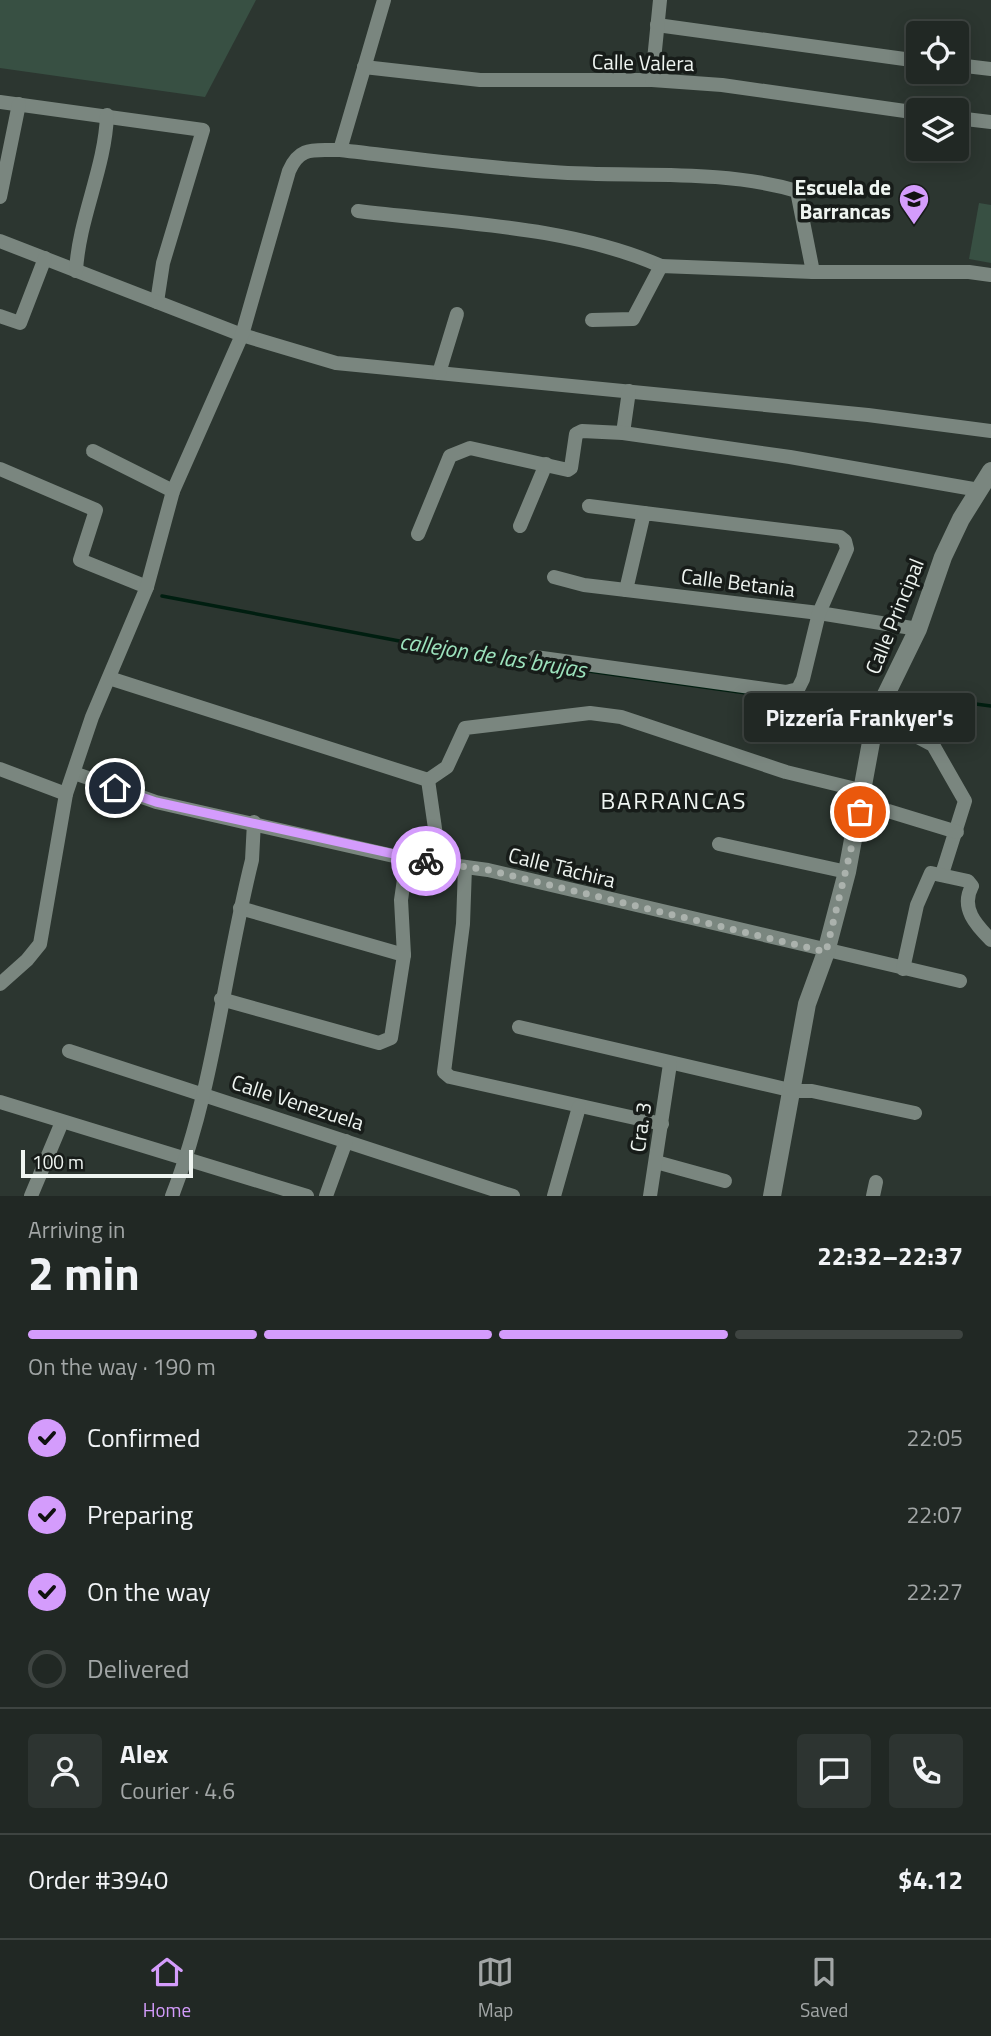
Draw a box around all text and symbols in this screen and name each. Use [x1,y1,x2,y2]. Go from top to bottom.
map controls [906,21,969,161]
button: locate [906,21,969,84]
street label: Calle Valera [592,45,695,79]
button: layers [906,98,969,161]
place label: Escuela de Barrancas [795,171,891,227]
school or university icon: Escuela de Barrancas [897,182,931,226]
street label: Calle Principal [856,553,932,679]
street label: Calle Betania [679,559,797,605]
water label: callejon de las brujas [397,623,591,687]
callout: Pizzería Frankyer's [744,693,976,742]
text: Pizzería Frankyer's [765,700,954,735]
pin [85,758,145,818]
icon: home [96,769,134,807]
district label: BARRANCAS [601,782,747,818]
pin [830,782,890,842]
icon: bag [841,793,879,831]
courier [391,826,461,896]
street label: Calle Táchira [505,838,619,896]
icon: bike [407,842,445,880]
street label: Calle Venezuela [228,1066,369,1139]
street label: Cra. 3 [621,1100,659,1154]
scale bar [21,1147,192,1179]
text: 100 m [32,1147,84,1176]
text: Arriving in [28,1212,125,1247]
text: 22:32–22:37 [817,1236,963,1275]
text: 2 min [28,1238,140,1308]
text: On the way · 190 m [28,1349,216,1384]
text: Confirmed [87,1418,201,1457]
icon: check [28,1419,66,1457]
text: 22:05 [906,1420,963,1455]
text: Preparing [87,1495,193,1534]
icon: check [28,1496,66,1534]
text: 22:07 [906,1497,963,1532]
text: On the way [87,1572,211,1611]
icon: check [28,1573,66,1611]
text: 22:27 [906,1574,963,1609]
text: Delivered [87,1649,190,1688]
button: person [28,1734,102,1808]
text: Alex [120,1734,168,1773]
button: chat [797,1734,871,1808]
button: phone [889,1734,963,1808]
text: Courier · 4.6 [120,1773,235,1808]
text: Order #3940 [28,1860,168,1899]
text: $4.12 [898,1860,963,1899]
tab: Home [143,1953,191,2024]
tab: Map [476,1953,514,2024]
tab: Saved [800,1953,848,2024]

